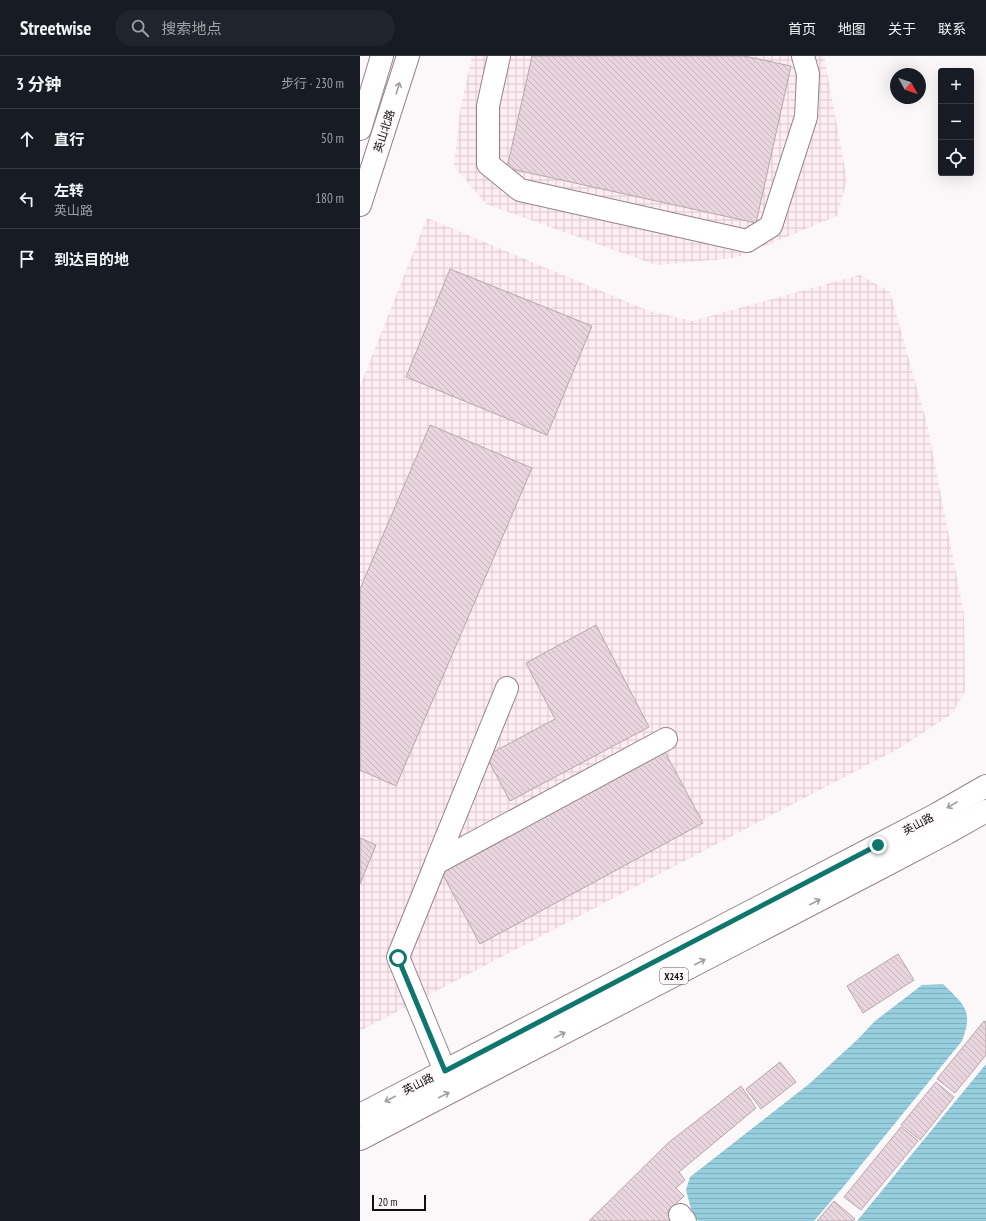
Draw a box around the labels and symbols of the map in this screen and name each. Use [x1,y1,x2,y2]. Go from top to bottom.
north arrow [890,68,926,104]
one-way arrow [395,82,402,95]
street label: 英山北路 [371,108,397,154]
one-way arrow [946,802,958,810]
street label: 英山路 [900,810,936,838]
route end [869,836,887,854]
one-way arrow [809,898,821,905]
route start [389,949,407,967]
one-way arrow [694,958,706,965]
road number: X243 [660,968,688,984]
one-way arrow [553,1031,565,1038]
street label: 英山路 [400,1070,436,1098]
one-way arrow [438,1091,450,1098]
one-way arrow [384,1096,396,1103]
scale bar [372,1193,426,1212]

